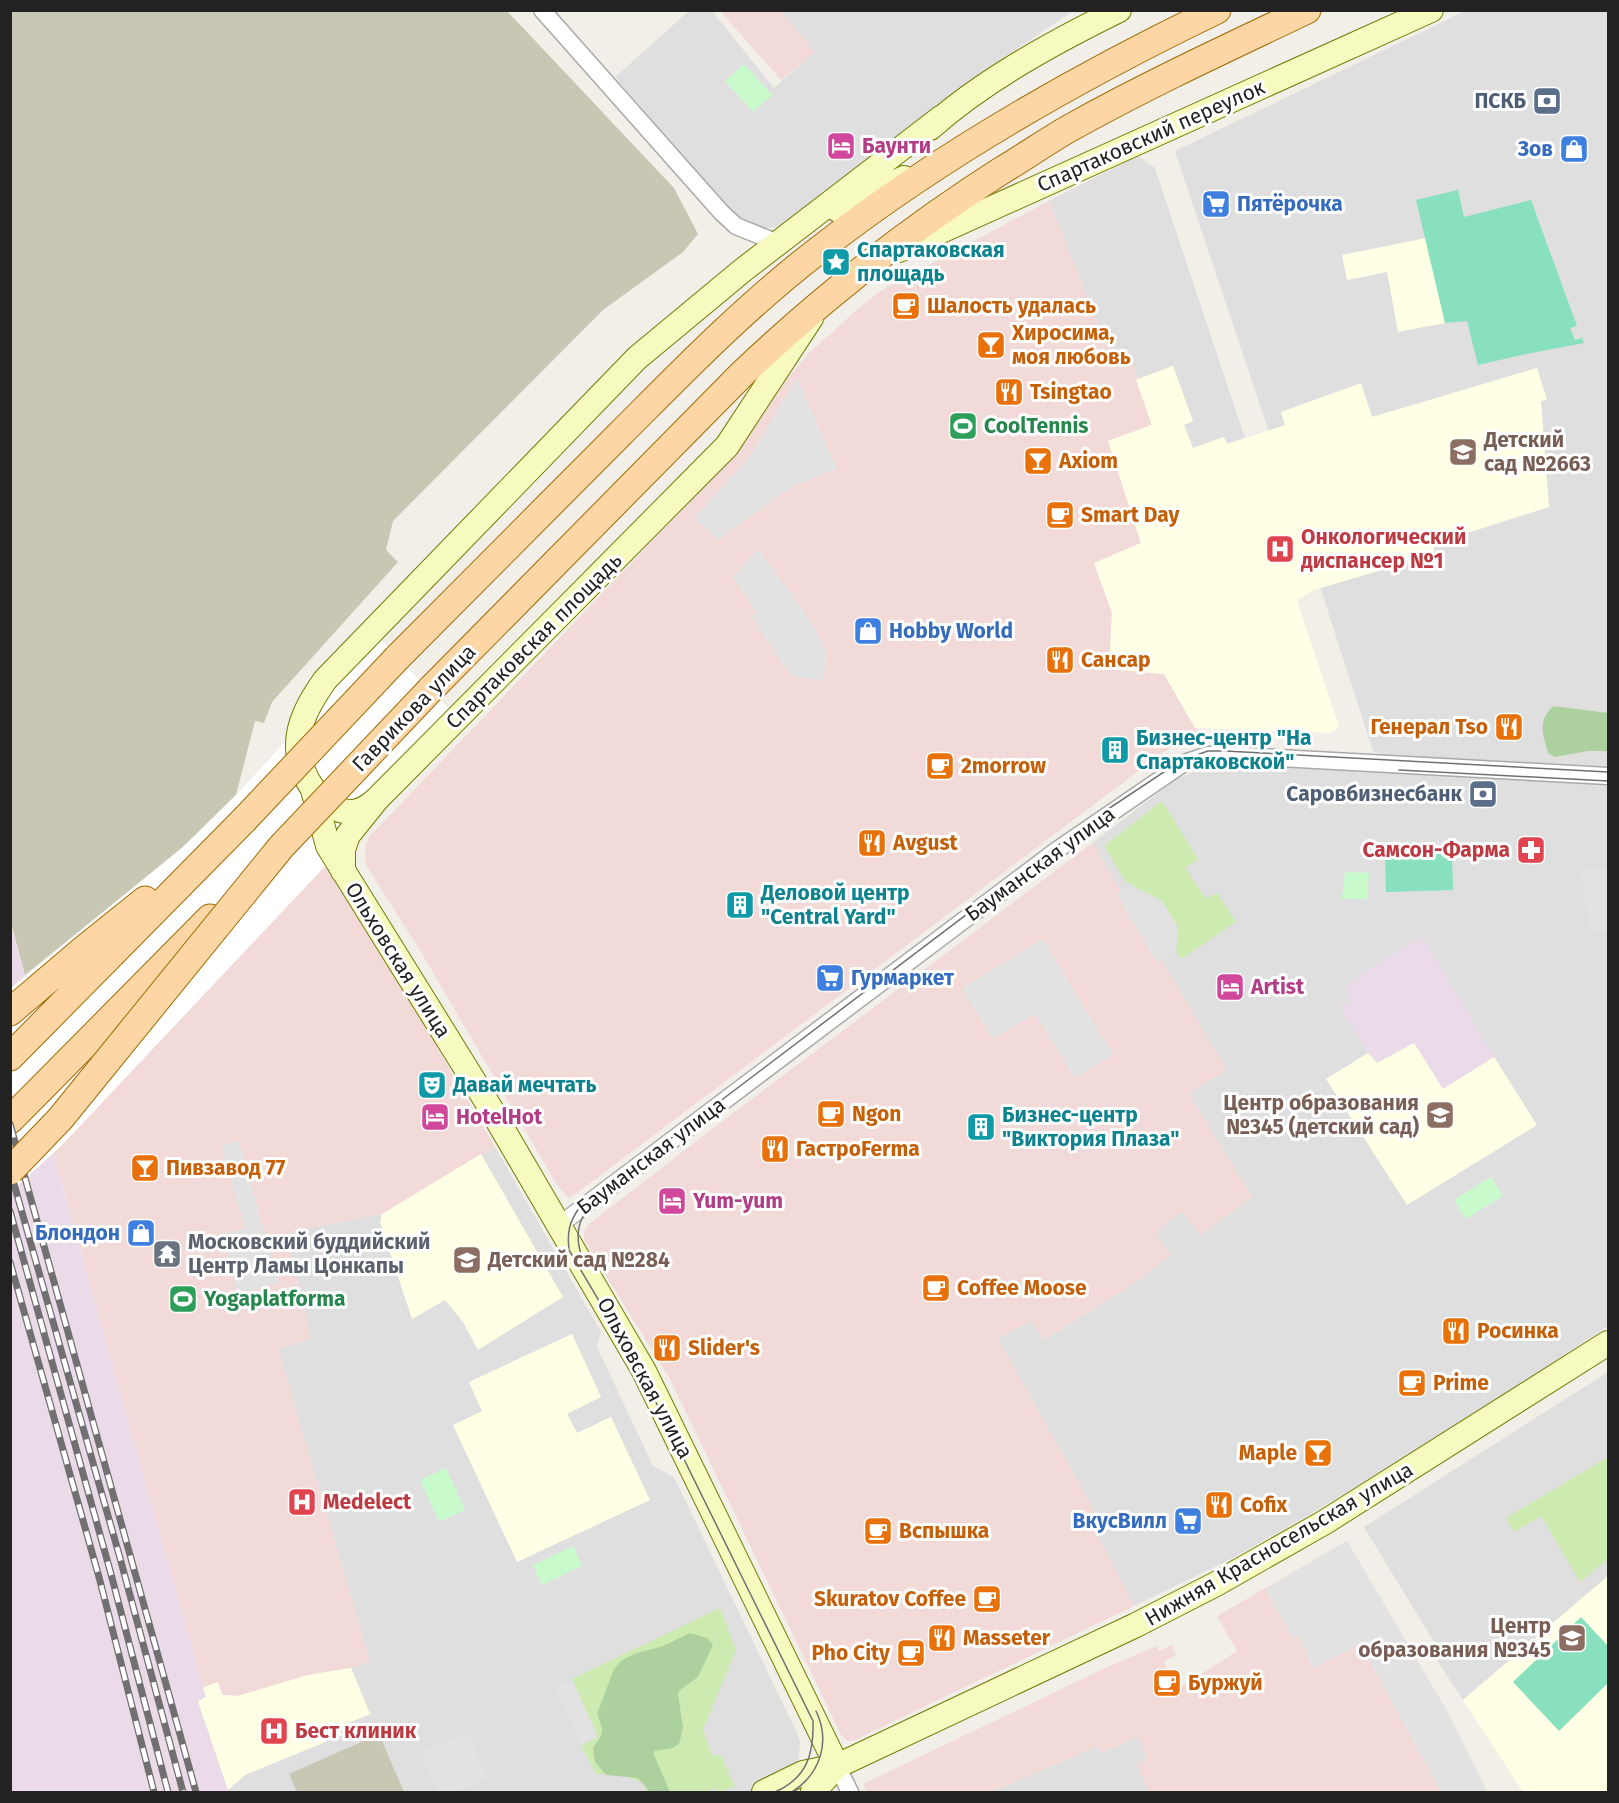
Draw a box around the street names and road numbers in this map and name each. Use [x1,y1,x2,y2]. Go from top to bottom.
street label: Спартаковский переулок [1033,74,1269,198]
street label: Спартаковская площадь [440,547,628,735]
street label: Гаврикова улица [347,639,481,777]
street label: Бауманская улица [960,801,1120,927]
street label: Ольховская улица [340,877,456,1043]
street label: Бауманская улица [572,1092,730,1220]
street label: Ольховская улица [592,1293,698,1463]
street label: Нижняя Красносельская улица [1140,1456,1418,1632]

